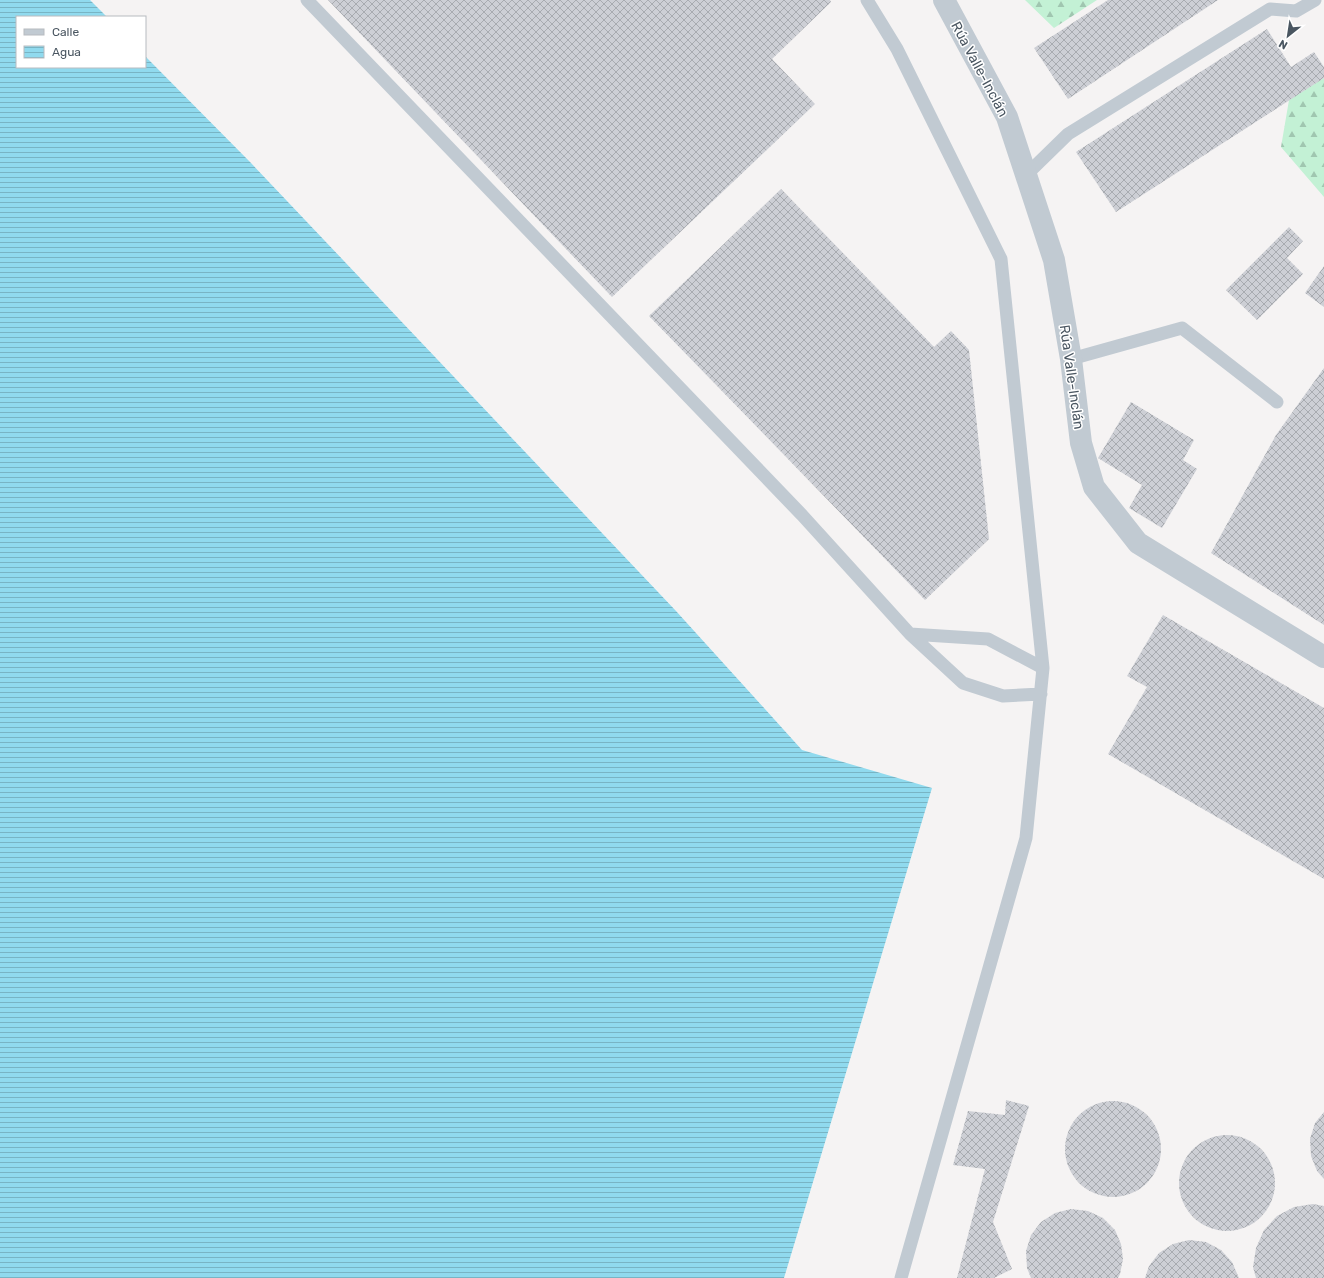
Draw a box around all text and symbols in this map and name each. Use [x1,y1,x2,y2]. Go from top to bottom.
legend [16,16,146,68]
north arrow [1268,16,1308,56]
street label: Rúa Valle-Inclán [947,19,1012,120]
text: Calle [52,25,79,39]
text: N [1277,37,1290,52]
text: Agua [52,45,81,59]
street label: Rúa Valle-Inclán [1056,324,1087,430]

